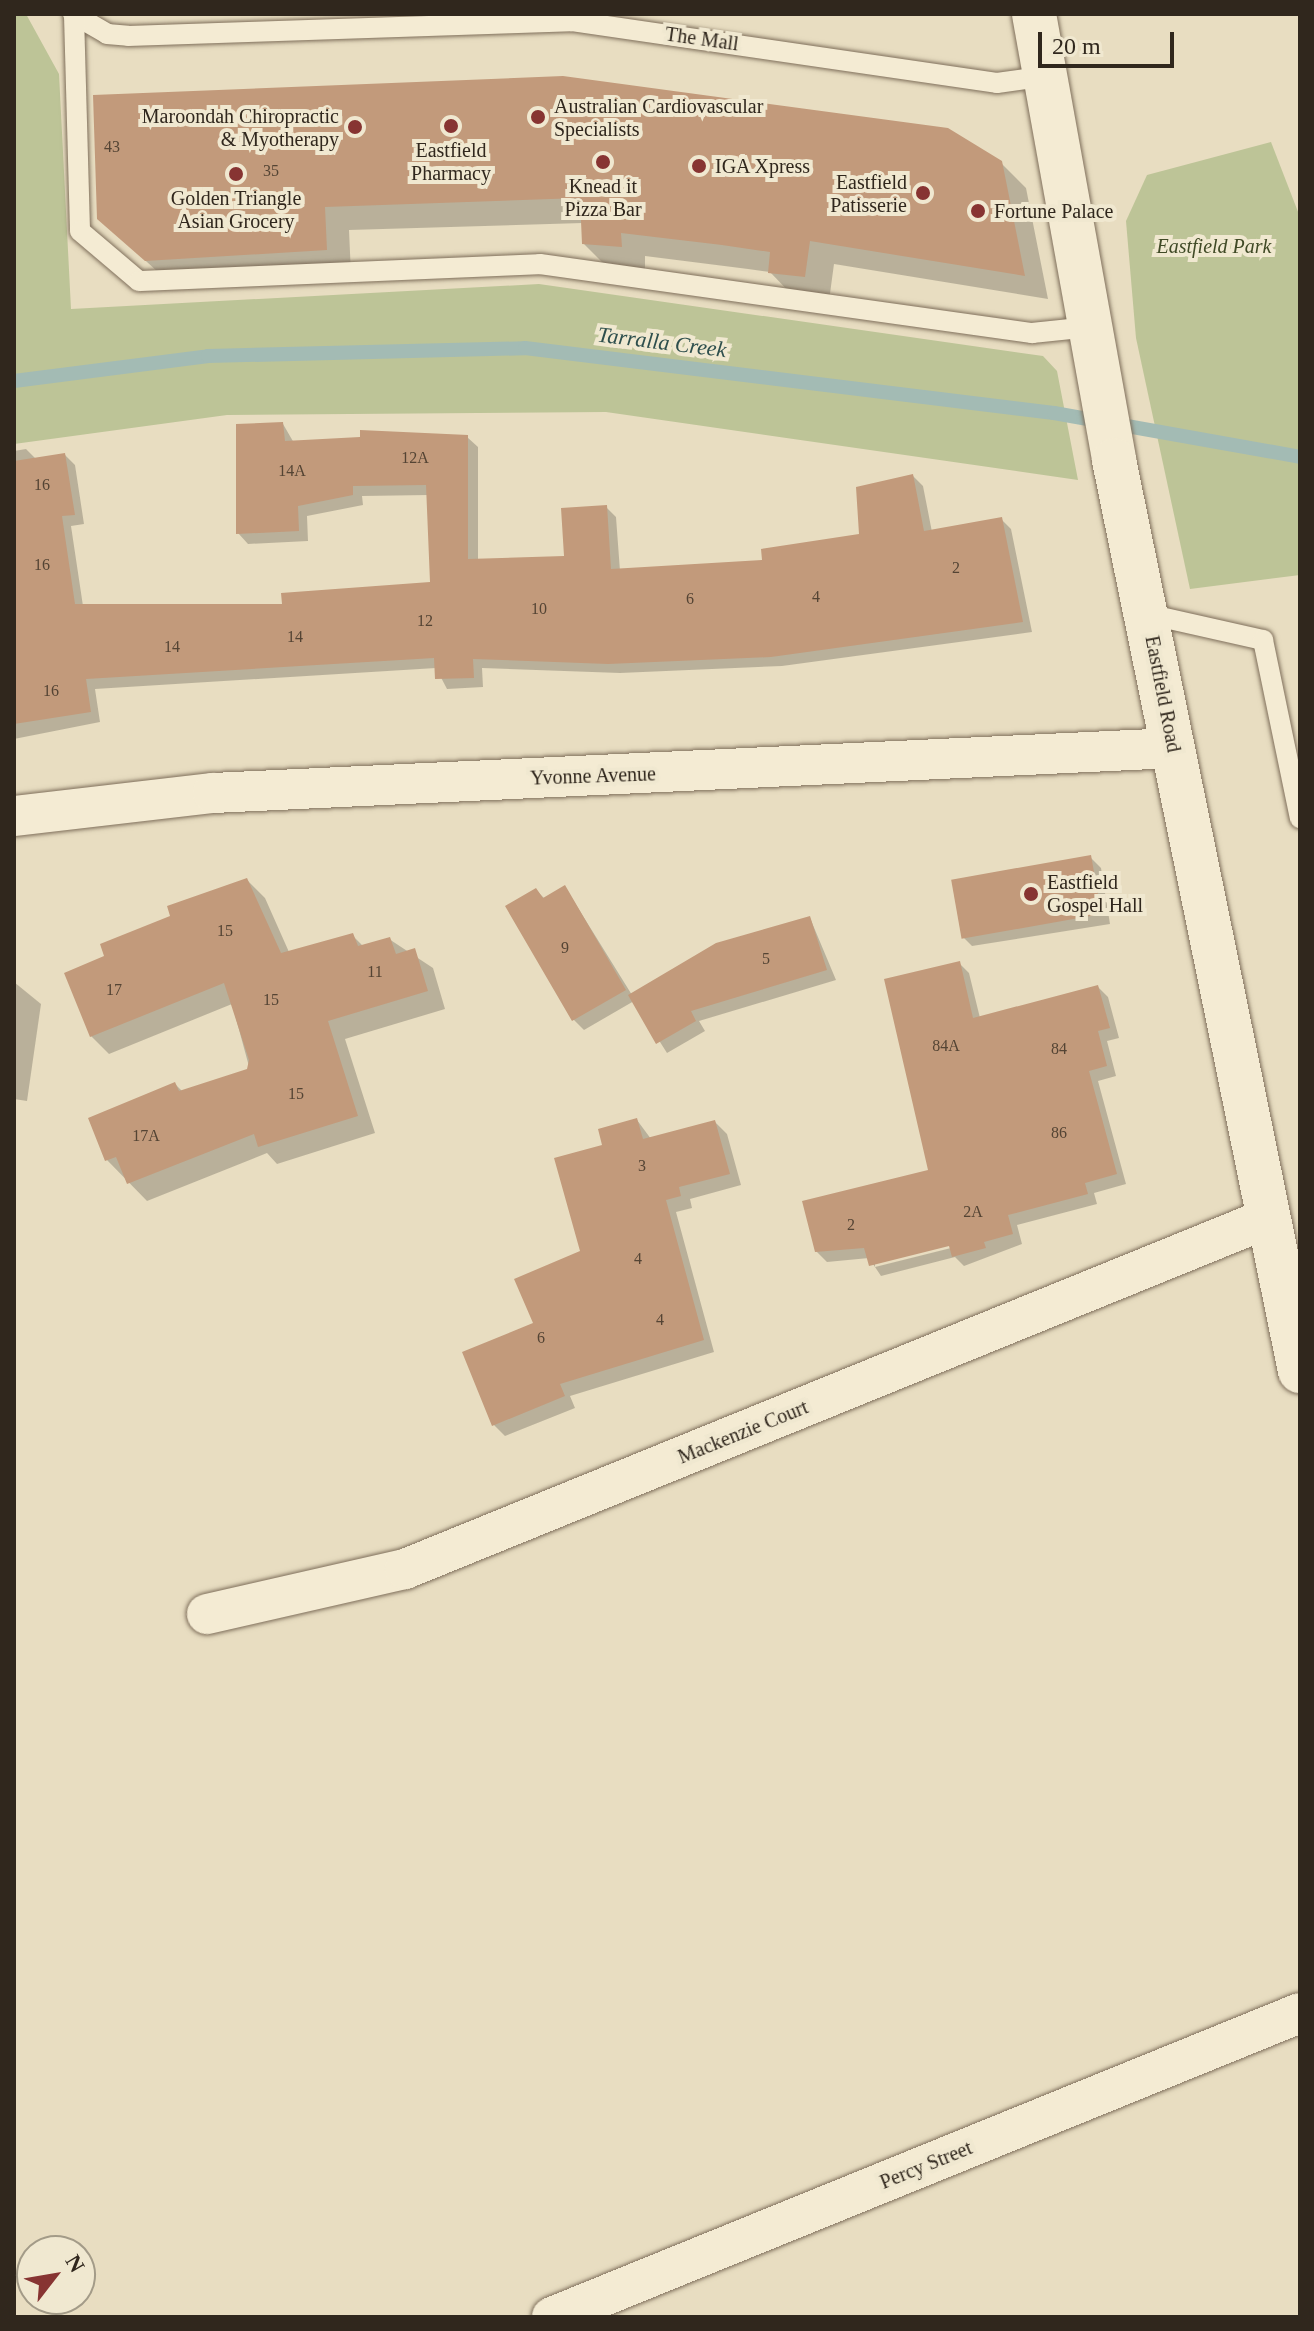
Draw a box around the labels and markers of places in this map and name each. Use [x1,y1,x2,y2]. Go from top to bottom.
place label: Australian Cardiovascular Specialists [554,94,763,141]
place label: Maroondah Chiropractic & Myotherapy [142,104,339,151]
marker: Australian Cardiovascular Specialists [529,108,547,126]
marker: Eastfield Pharmacy [442,117,460,135]
marker: Maroondah Chiropractic & Myotherapy [346,118,364,136]
place label: Eastfield Pharmacy [411,138,491,185]
marker: Knead it Pizza Bar [594,153,612,171]
place label: IGA Xpress [715,154,811,178]
marker: IGA Xpress [690,157,708,175]
marker: Golden Triangle Asian Grocery [227,165,245,183]
place label: Eastfield Patisserie [830,170,907,217]
place label: Knead it Pizza Bar [564,174,642,221]
marker: Eastfield Patisserie [914,184,932,202]
place label: Golden Triangle Asian Grocery [171,186,301,233]
place label: Fortune Palace [994,199,1113,223]
marker: Fortune Palace [969,202,987,220]
place label: Eastfield Gospel Hall [1047,870,1143,917]
marker: Eastfield Gospel Hall [1022,885,1040,903]

